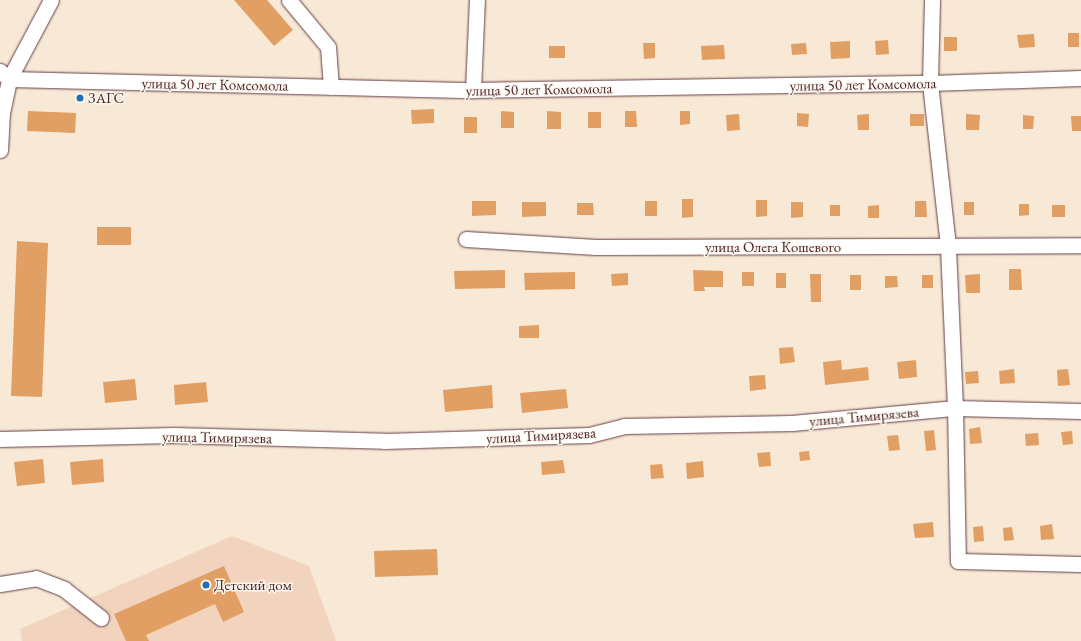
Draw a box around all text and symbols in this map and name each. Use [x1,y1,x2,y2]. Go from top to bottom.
street label: улица 50 лет Комсомола [142,74,288,94]
street label: улица 50 лет Комсомола [790,74,936,94]
street label: улица 50 лет Комсомола [466,79,612,99]
place label: ЗАГС [88,89,124,107]
marker: ЗАГС [75,93,85,103]
street label: улица Олега Кошевого [705,238,841,256]
street label: улица Тимирязева [808,402,920,430]
street label: улица Тимирязева [486,423,596,447]
street label: улица Тимирязева [162,427,272,447]
place label: Детский дом [214,576,292,594]
marker: Детский дом [201,580,211,590]

